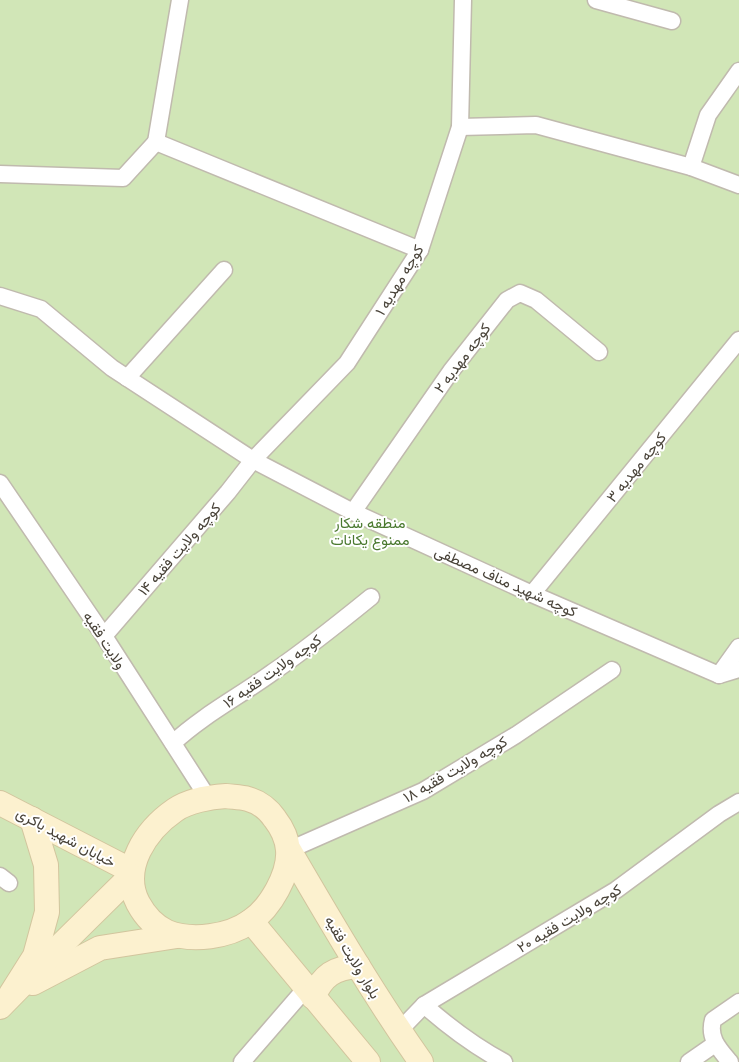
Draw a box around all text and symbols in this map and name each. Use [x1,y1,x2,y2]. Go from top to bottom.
street label: کوچه مهدیه ۱ [370,241,429,319]
street label: کوچه مهدیه ۲ [430,319,495,397]
street label: کوچه مهدیه ۳ [602,428,671,507]
street label: کوچه ولایت فقیه ۱۴ [133,498,226,600]
park label: منطقه شکار ممنوع یکانات [330,513,410,551]
street label: کوچه شهید مناف مصطفی [431,541,580,622]
street label: ولایت فقیه [79,607,131,673]
street label: کوچه ولایت فقیه ۱۶ [219,630,326,713]
street label: کوچه ولایت فقیه ۱۸ [399,731,511,807]
street label: خیابان شهید باکری [13,803,119,872]
street label: کوچه ولایت فقیه ۲۰ [513,879,625,958]
street label: بلوار ولایت فقیه [321,912,385,1002]

